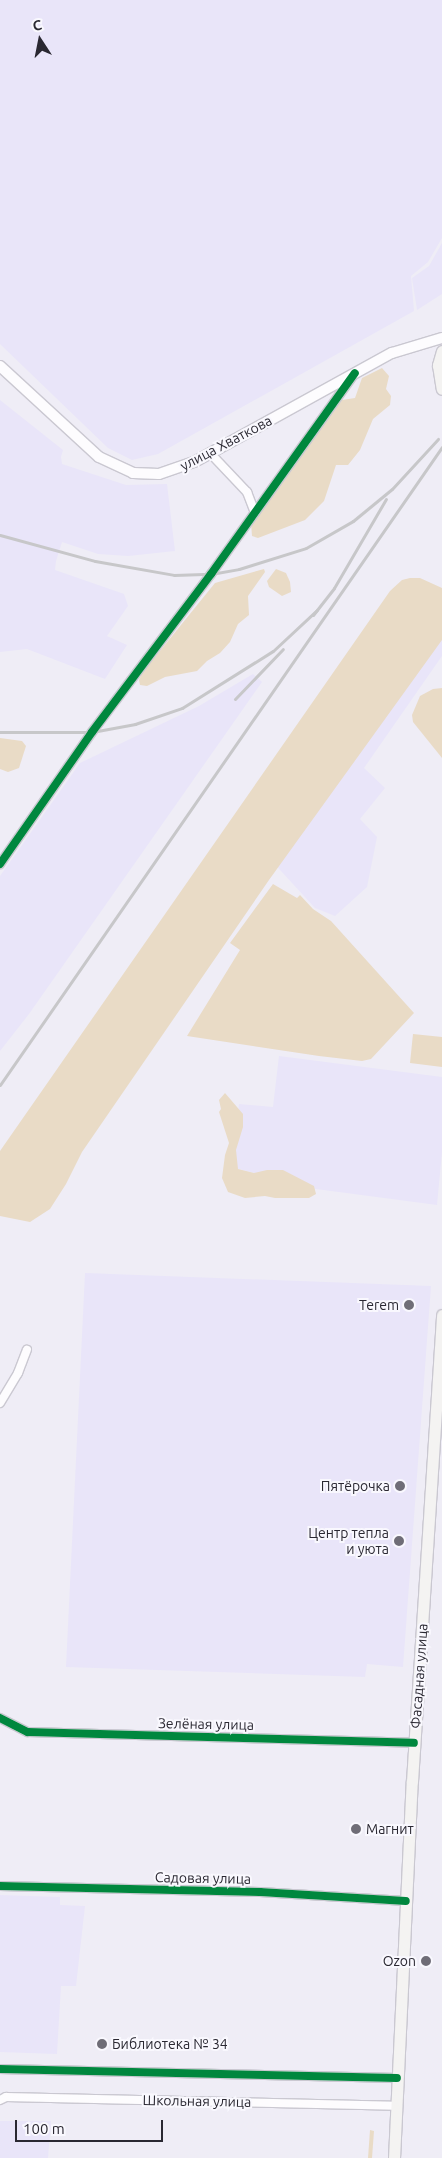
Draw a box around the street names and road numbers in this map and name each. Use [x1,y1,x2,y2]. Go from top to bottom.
street label: улица Хваткова [177,412,275,474]
street label: Фасадная улица [407,1623,431,1729]
street label: Зелёная улица [158,1715,254,1733]
street label: Садовая улица [155,1869,251,1887]
street label: Школьная улица [143,2092,251,2110]

